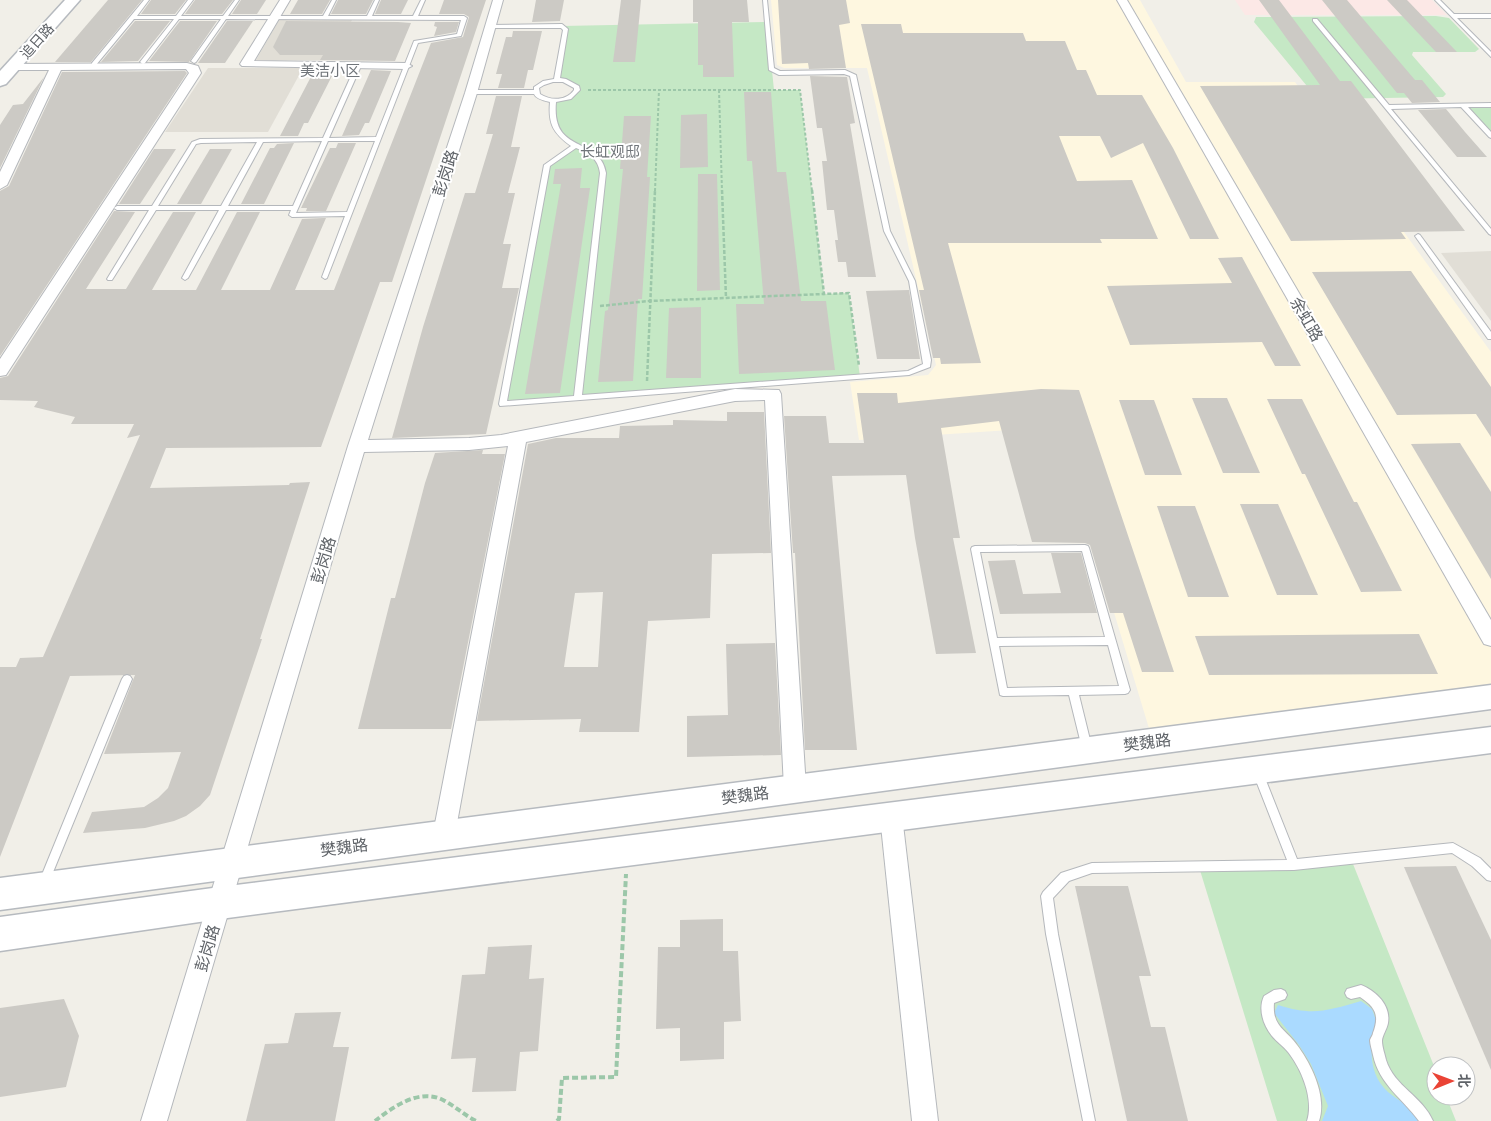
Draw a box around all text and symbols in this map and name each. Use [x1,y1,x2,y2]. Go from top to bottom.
street label: 追日路 [16,19,59,64]
district label: 美洁小区 [300,61,360,82]
district label: 长虹观邸 [580,142,640,163]
street label: 彭岗路 [428,147,464,200]
street label: 余虹路 [1285,293,1328,346]
street label: 彭岗路 [306,534,341,586]
street label: 樊魏路 [1122,729,1172,757]
street label: 樊魏路 [720,782,770,810]
street label: 樊魏路 [319,834,369,862]
street label: 彭岗路 [190,922,225,974]
north arrow [1426,1056,1476,1106]
text: 北 [1453,1074,1473,1088]

